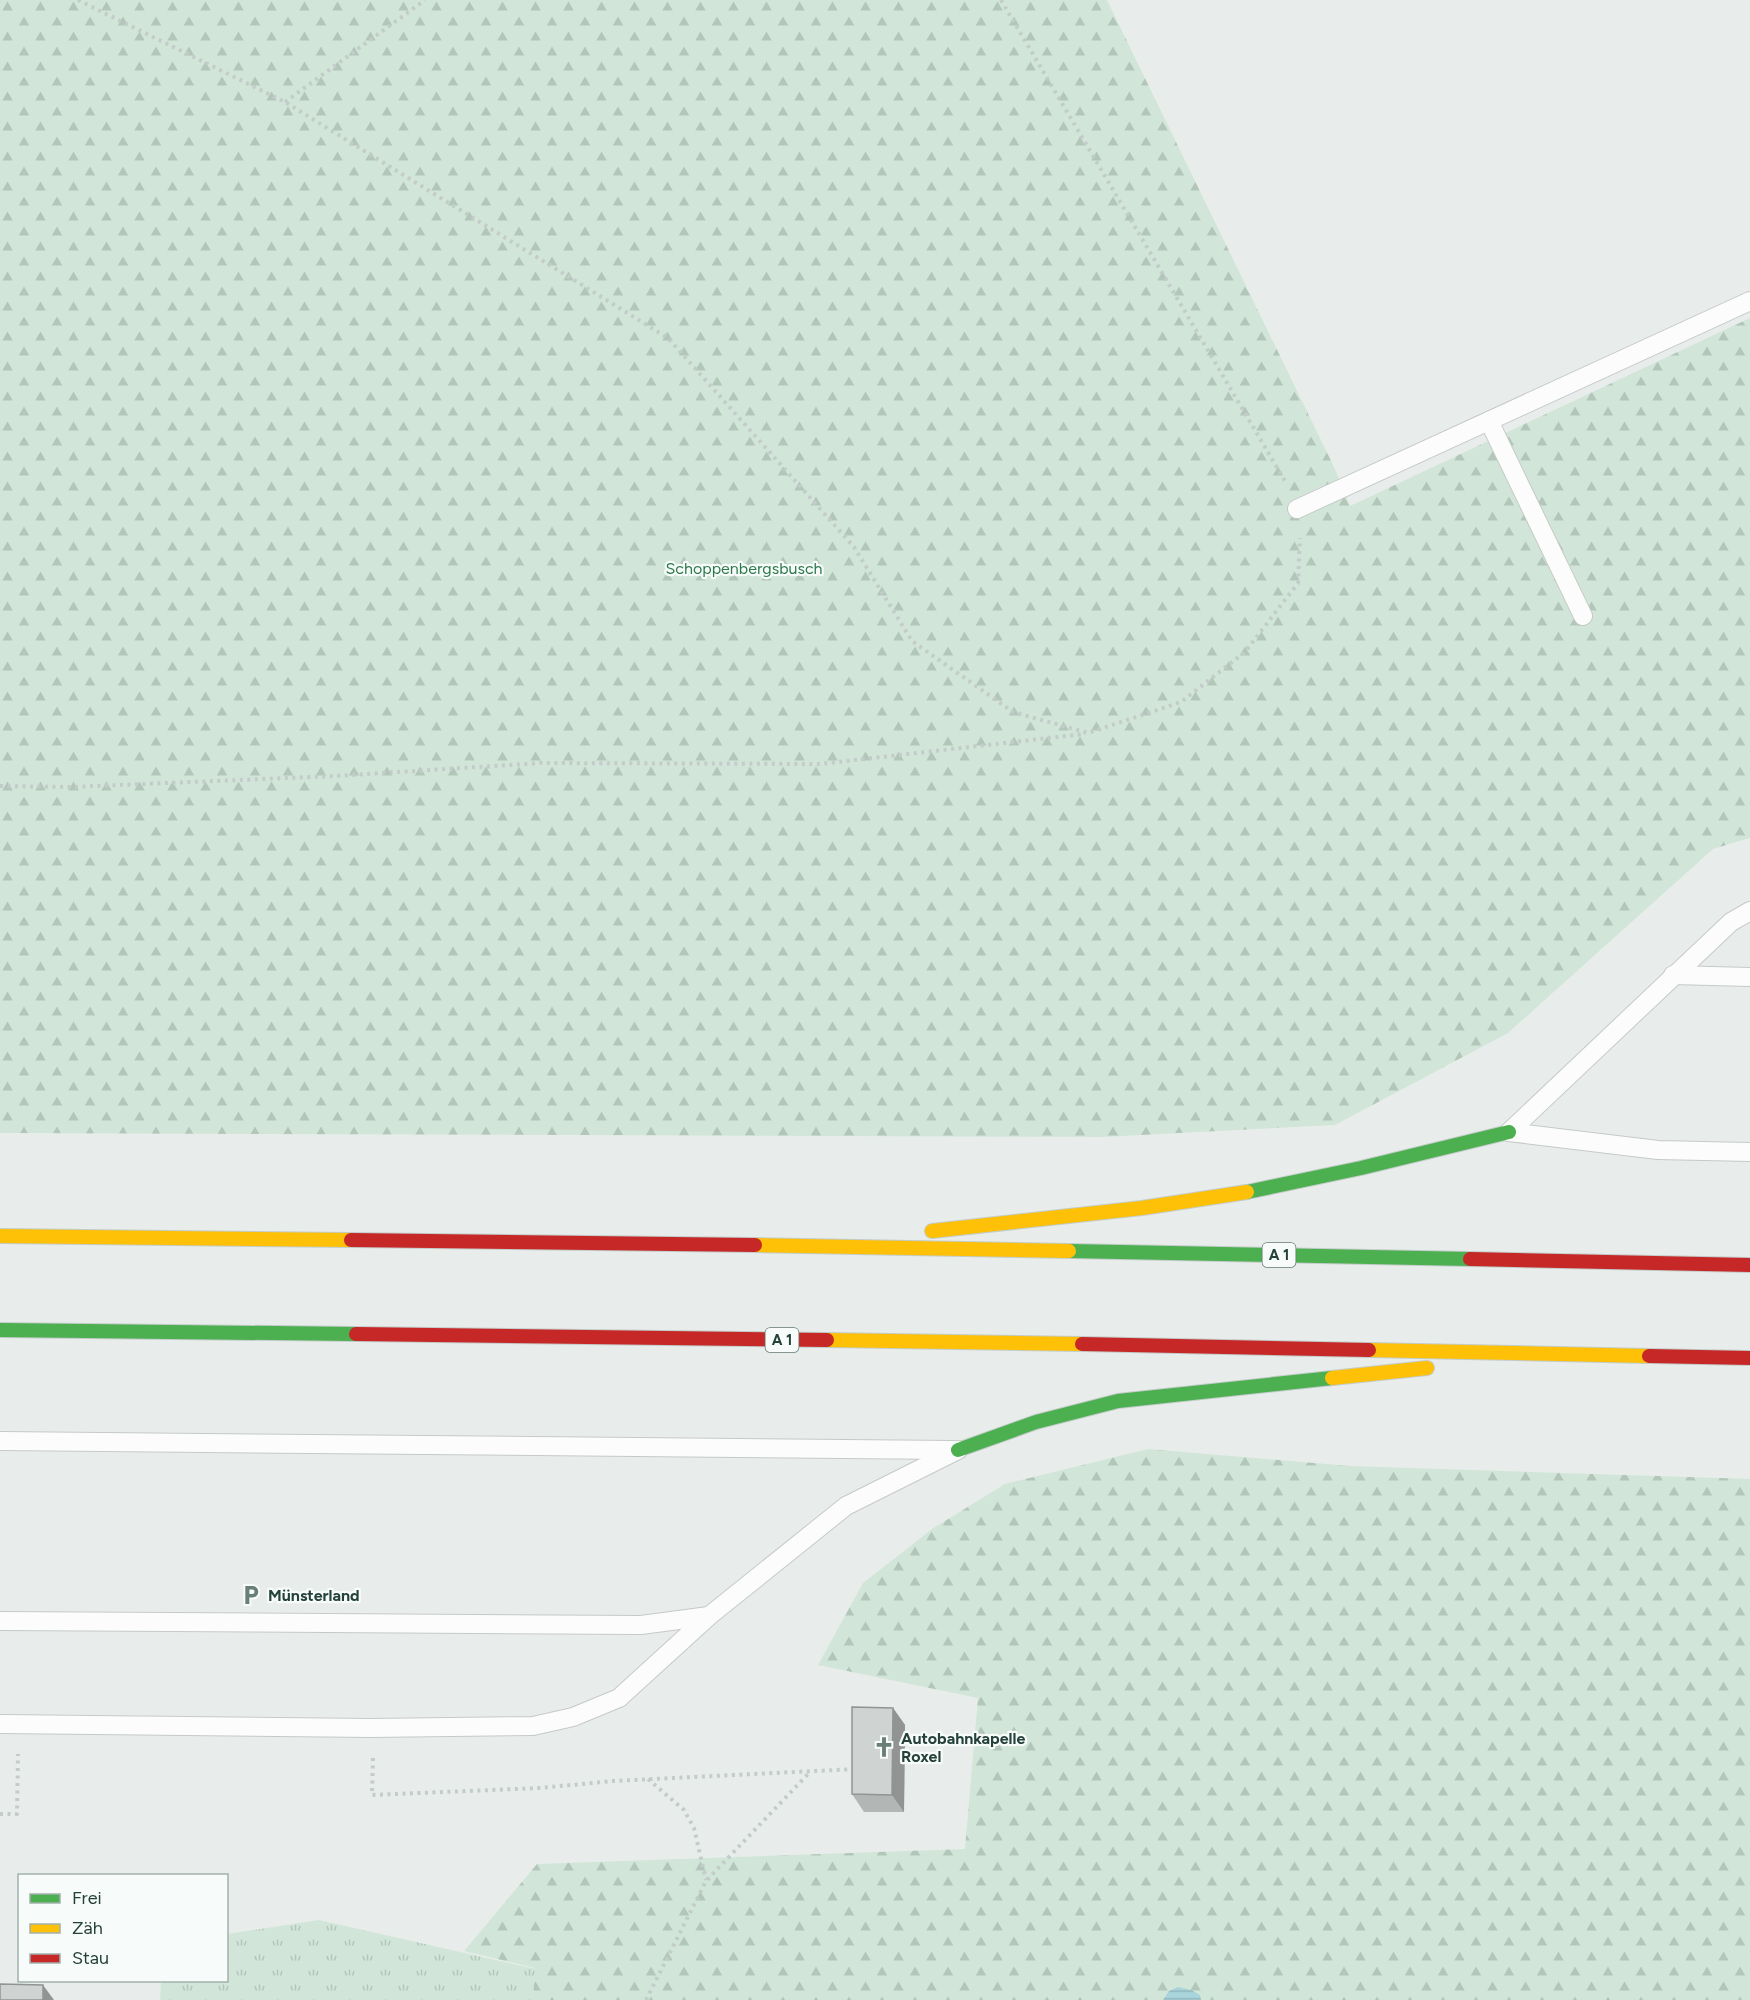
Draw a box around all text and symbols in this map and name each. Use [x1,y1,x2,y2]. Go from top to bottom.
park label: Schoppenbergsbusch [666,559,823,578]
road number: A 1 [1262,1243,1296,1267]
road number: A 1 [766,1328,798,1352]
parking icon: Münsterland [239,1583,263,1607]
place label: Münsterland [268,1586,360,1605]
place label: Autobahnkapelle Roxel [901,1729,1025,1766]
church icon: Autobahnkapelle Roxel [872,1735,896,1759]
legend [18,1874,228,1982]
text: Frei [72,1887,102,1909]
text: Zäh [72,1917,103,1939]
text: Stau [72,1947,109,1969]

